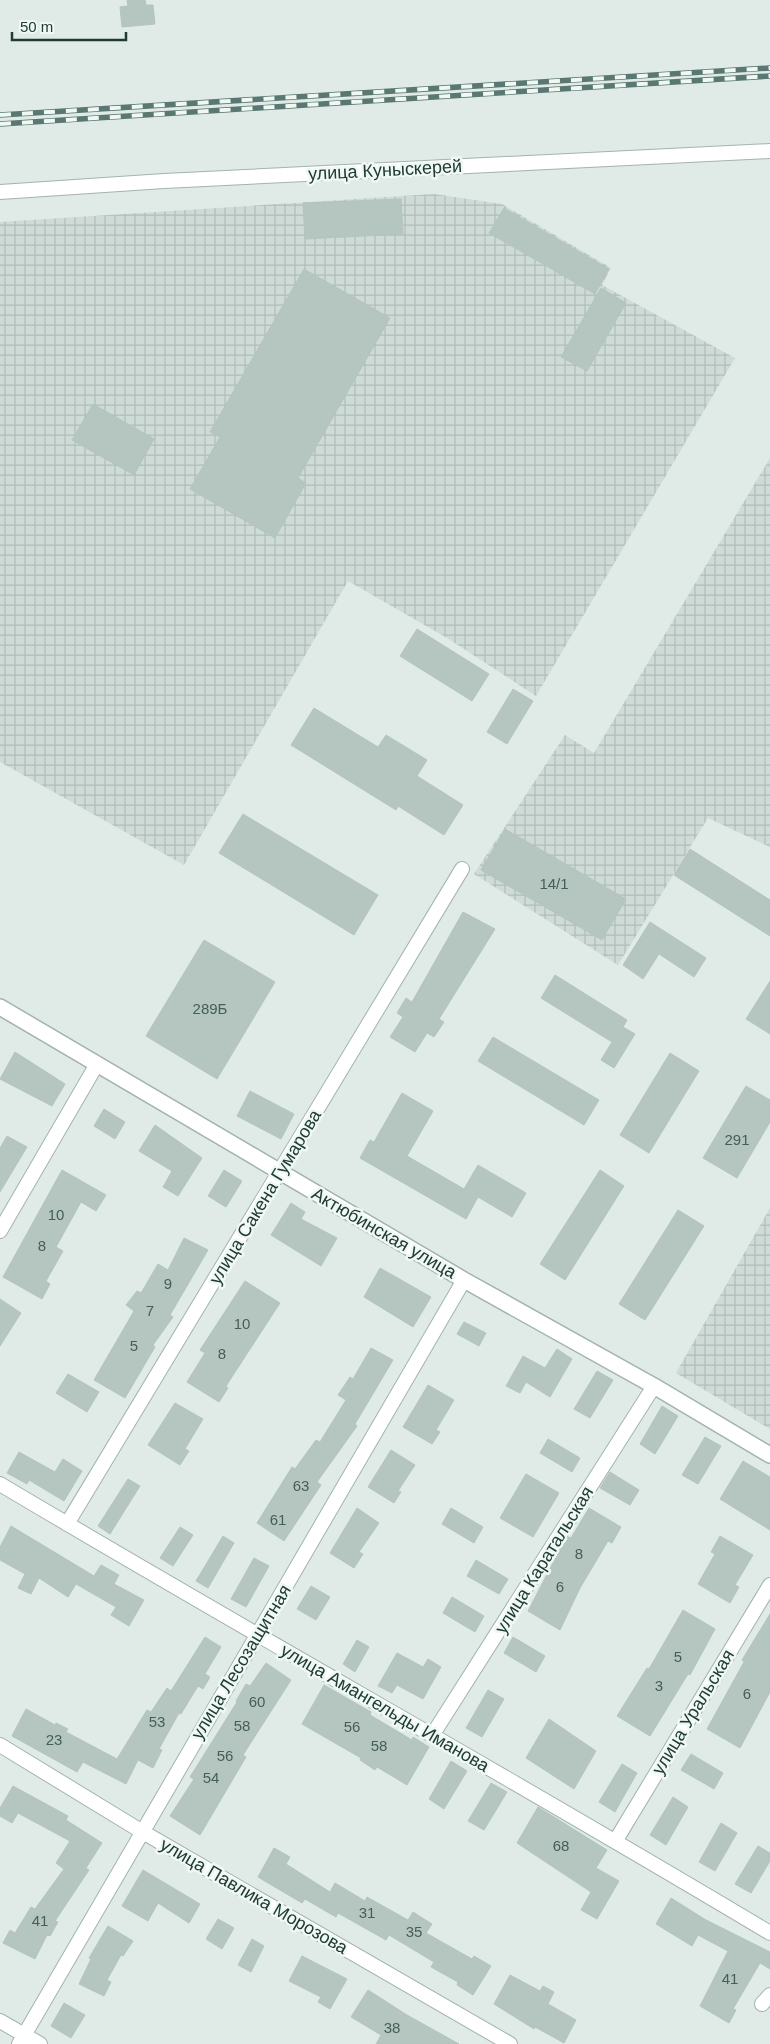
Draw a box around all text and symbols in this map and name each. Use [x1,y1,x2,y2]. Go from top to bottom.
scale bar [12,10,126,42]
text: 50 m [20,18,53,35]
street label: улица Куныскерей [308,156,462,184]
house number: 14/1 [539,875,569,892]
house number: 289Б [193,1000,228,1017]
street label: улица Сакена Гумарова [205,1105,326,1288]
house number: 291 [724,1131,750,1148]
street label: Актюбинская улица [308,1183,461,1283]
house number: 10 [48,1206,64,1223]
house number: 8 [38,1237,46,1254]
house number: 9 [164,1275,172,1292]
house number: 7 [146,1302,154,1319]
house number: 10 [234,1315,250,1332]
house number: 5 [130,1337,138,1354]
house number: 8 [218,1345,226,1362]
house number: 63 [293,1477,309,1494]
street label: улица Каратальская [491,1483,597,1637]
house number: 61 [270,1511,286,1528]
house number: 8 [575,1545,583,1562]
house number: 6 [556,1578,564,1595]
street label: улица Лесозащитная [187,1581,295,1743]
street label: улица Амангельды Иманова [277,1640,494,1776]
street label: улица Уральская [648,1646,738,1778]
house number: 5 [674,1648,682,1665]
house number: 3 [655,1677,663,1694]
house number: 6 [743,1685,751,1702]
house number: 60 [249,1693,265,1710]
house number: 53 [149,1713,165,1730]
house number: 58 [234,1717,250,1734]
house number: 56 [344,1718,360,1735]
house number: 23 [46,1731,62,1748]
house number: 58 [371,1737,387,1754]
house number: 56 [217,1747,233,1764]
house number: 54 [203,1769,219,1786]
street label: улица Павлика Морозова [157,1834,352,1958]
house number: 68 [553,1837,569,1854]
house number: 31 [359,1904,375,1921]
house number: 41 [32,1912,48,1929]
house number: 35 [406,1923,422,1940]
house number: 41 [722,1970,738,1987]
house number: 38 [384,2019,400,2036]

